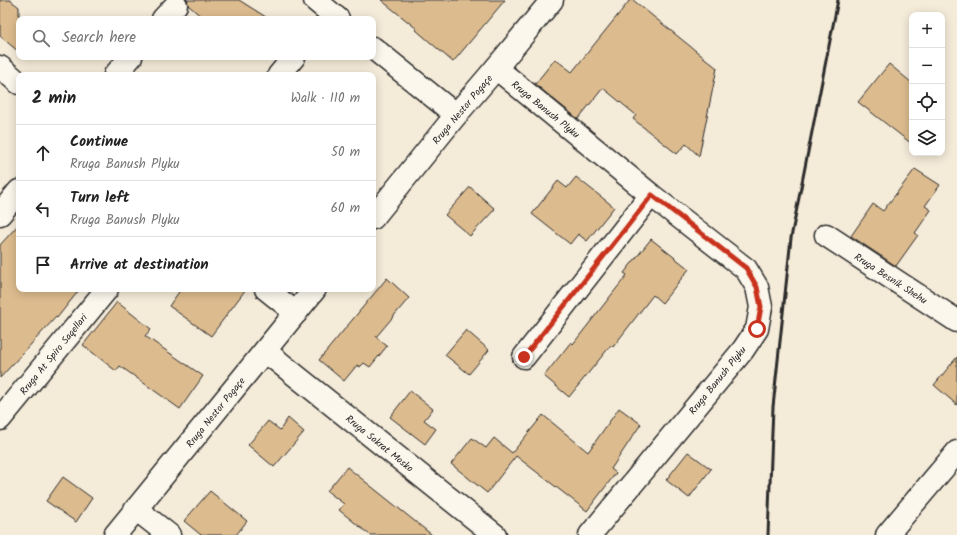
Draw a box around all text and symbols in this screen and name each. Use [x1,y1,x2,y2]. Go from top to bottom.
map controls [909,12,945,156]
button: + [909,12,945,48]
search box [16,16,376,60]
text: Search here [62,26,136,50]
icon: search [30,27,52,49]
button: − [909,48,945,84]
street label: Rruga Nestor Pogaçe [429,71,497,148]
street label: Rruga Banush Plyku [508,77,583,143]
button: locate [909,84,945,120]
text: 2 min [32,85,76,112]
text: Walk · 110 m [291,88,360,109]
button: layers [909,120,945,156]
text: Continue [70,130,128,154]
icon: ahead [32,142,54,164]
text: 50 m [331,142,360,163]
text: Rruga Banush Plyku [70,154,180,175]
text: Turn left [70,186,130,210]
icon: left [32,198,54,220]
text: 60 m [331,198,360,219]
text: Rruga Banush Plyku [70,210,180,231]
street label: Rruga Besnik Shehu [851,249,930,309]
text: Arrive at destination [70,253,209,277]
icon: arrive [32,254,54,276]
street label: Rruga At Spiro Saqellari [16,310,92,399]
route start [748,320,766,338]
street label: Rruga Banush Plyku [685,343,751,418]
route end [515,348,533,366]
street label: Rruga Nestor Pogaçe [182,373,250,451]
street label: Rruga Sokrat Mosko [342,411,417,477]

